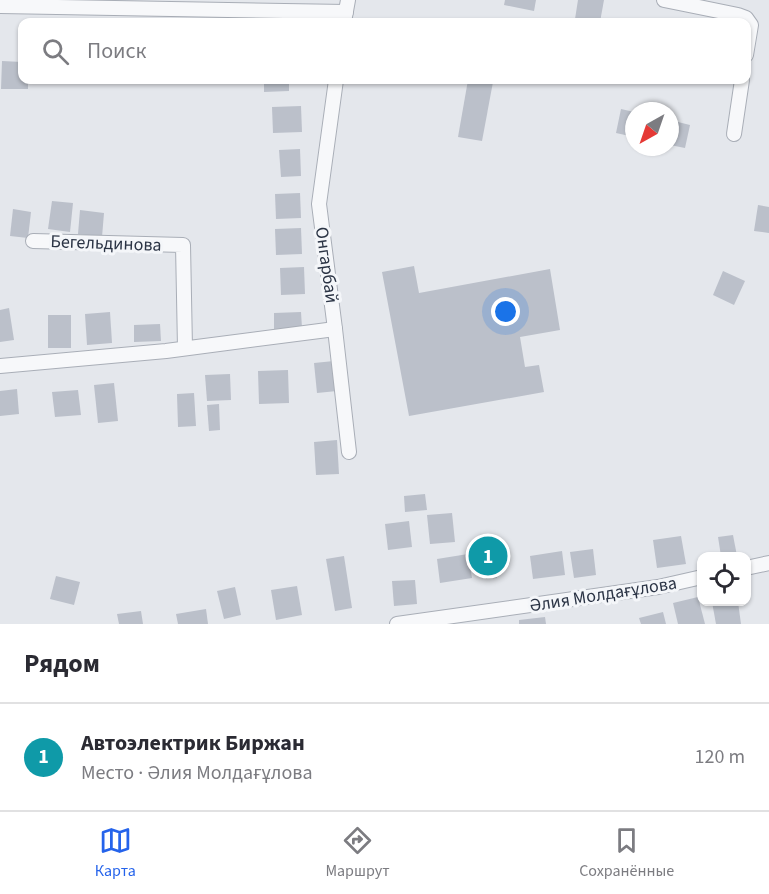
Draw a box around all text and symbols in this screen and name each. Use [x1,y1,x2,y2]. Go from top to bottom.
search box [18,18,751,84]
icon: search [39,35,72,68]
text: Поиск [87,35,146,67]
north arrow [625,102,679,156]
street label: Онгарбай [309,225,344,305]
street label: Бегельдинова [50,229,162,258]
your location [491,297,520,326]
pin: 1 [468,534,508,578]
map controls [697,552,751,606]
button: locate [697,552,751,606]
street label: Әлия Молдағұлова [528,571,679,618]
text: Рядом [24,645,100,682]
text: Автоэлектрик Биржан [81,727,305,759]
text: 1 [38,743,49,771]
text: 120 m [695,743,745,771]
text: Место · Әлия Молдағұлова [81,759,313,787]
tab: Карта [95,824,136,882]
tab: Маршрут [325,824,390,882]
tab: Сохранённые [579,824,674,882]

